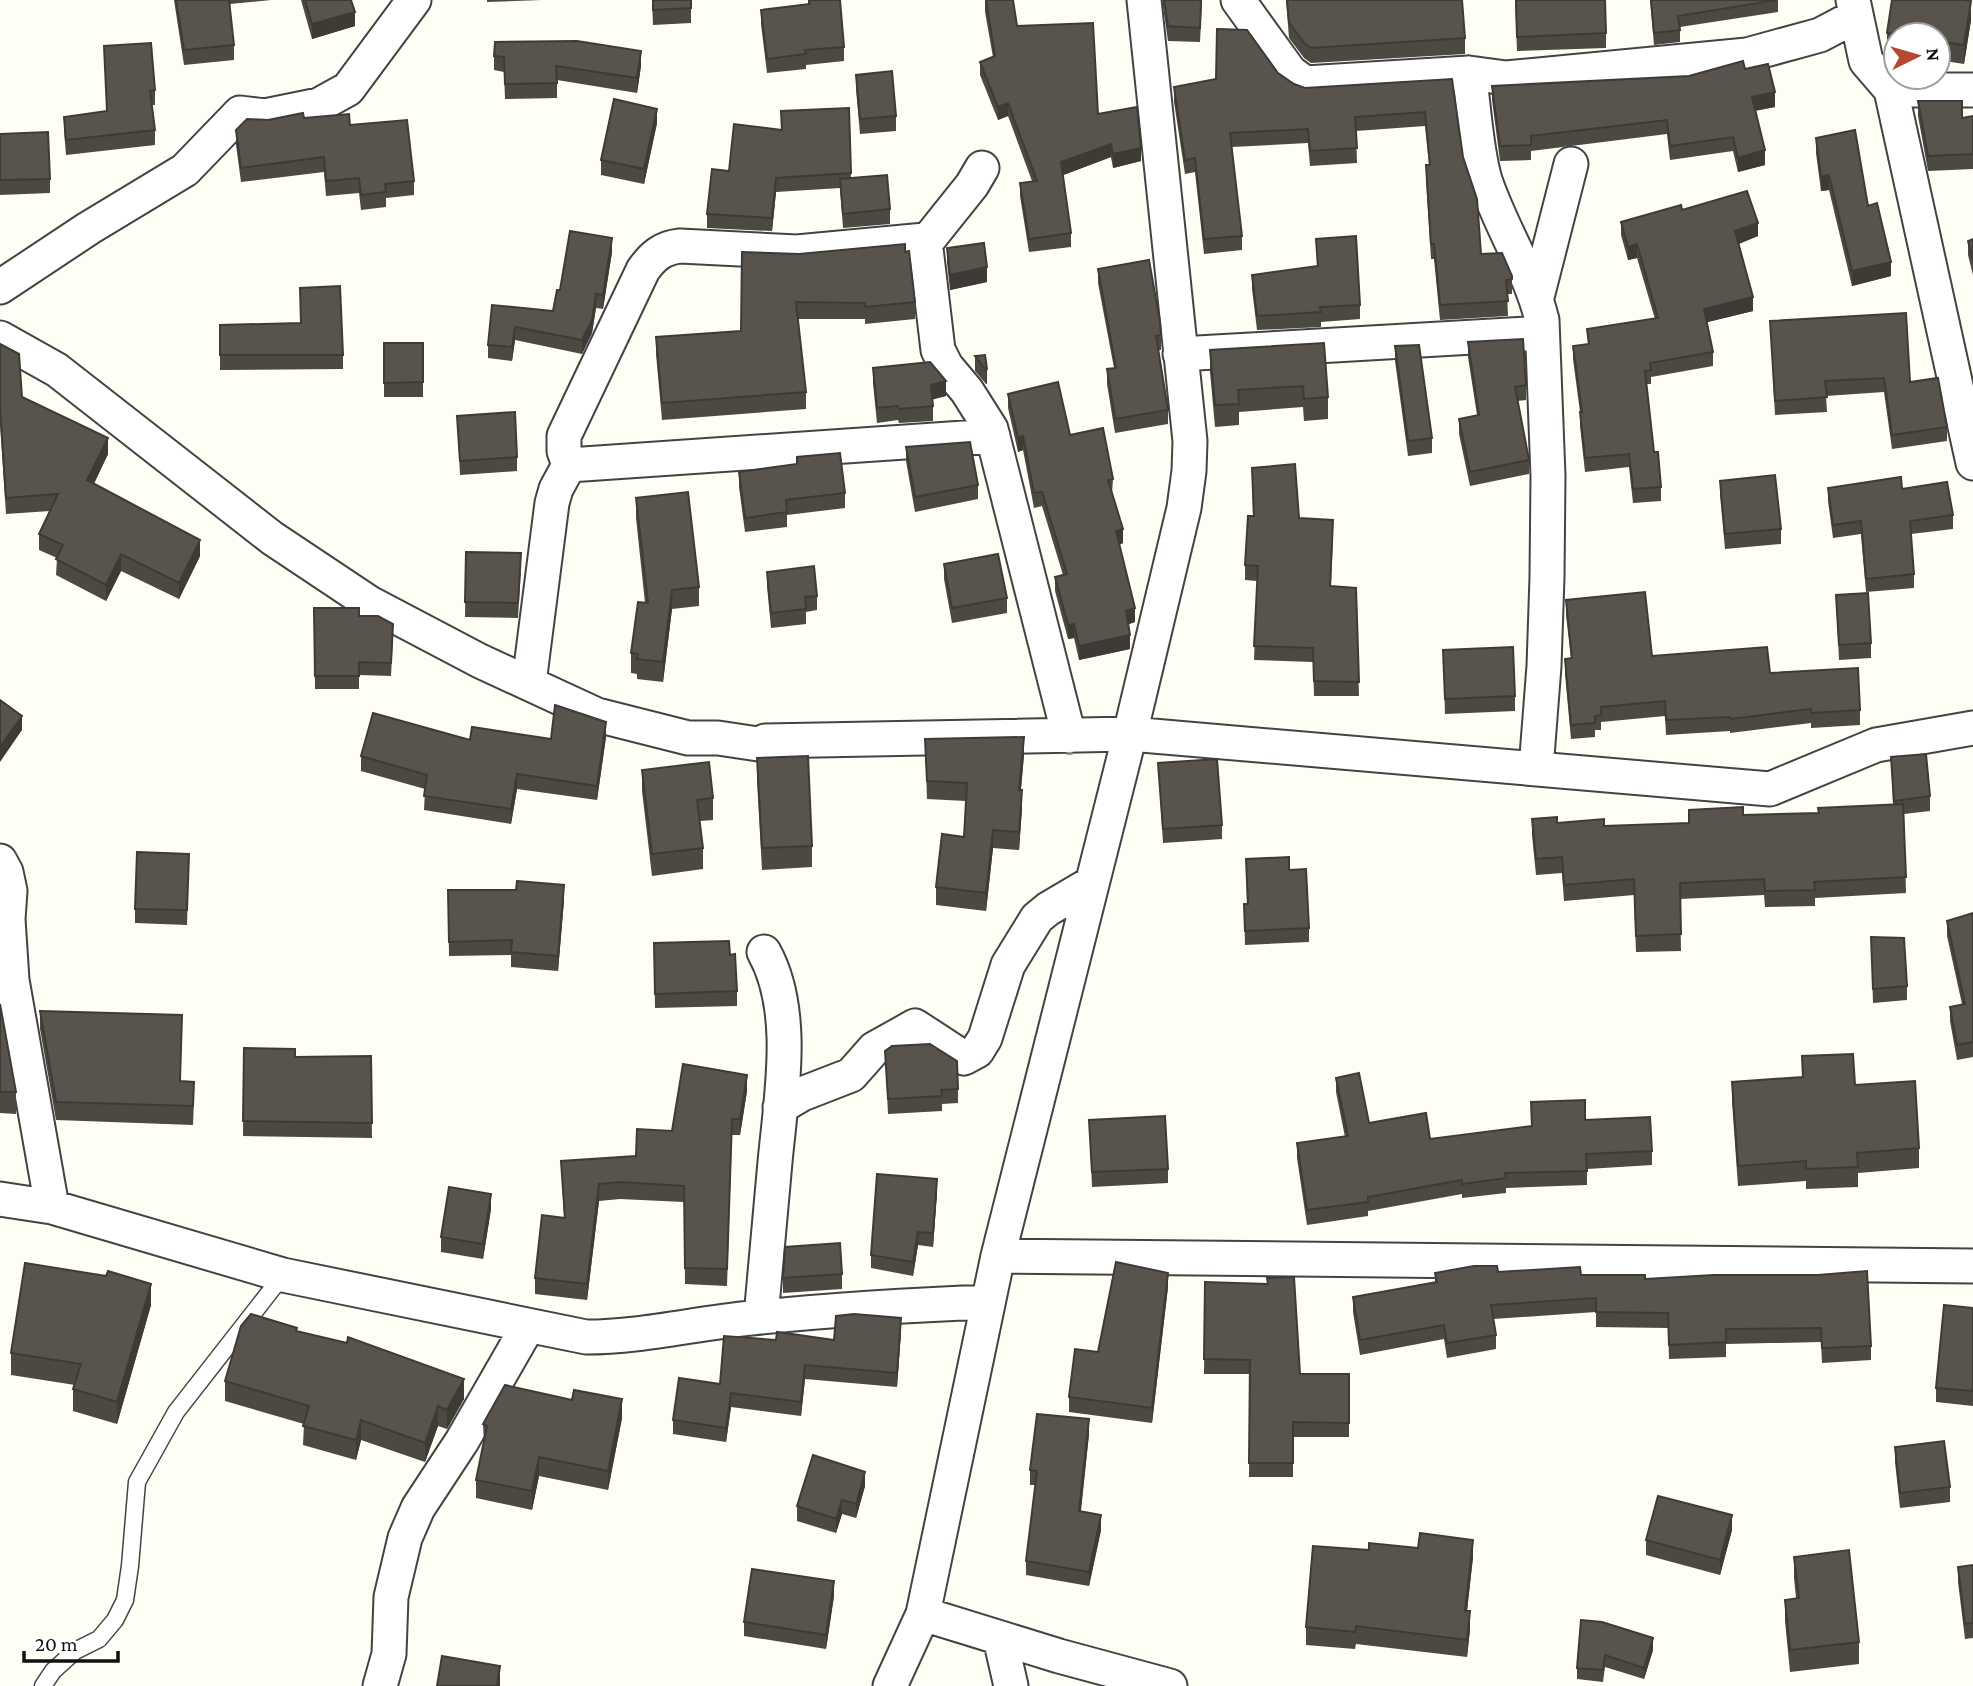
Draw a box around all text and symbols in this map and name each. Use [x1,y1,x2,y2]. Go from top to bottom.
north arrow [1882,21,1952,91]
text: N [1922,47,1944,62]
scale bar [24,1620,119,1664]
text: 20 m [35,1632,78,1656]

